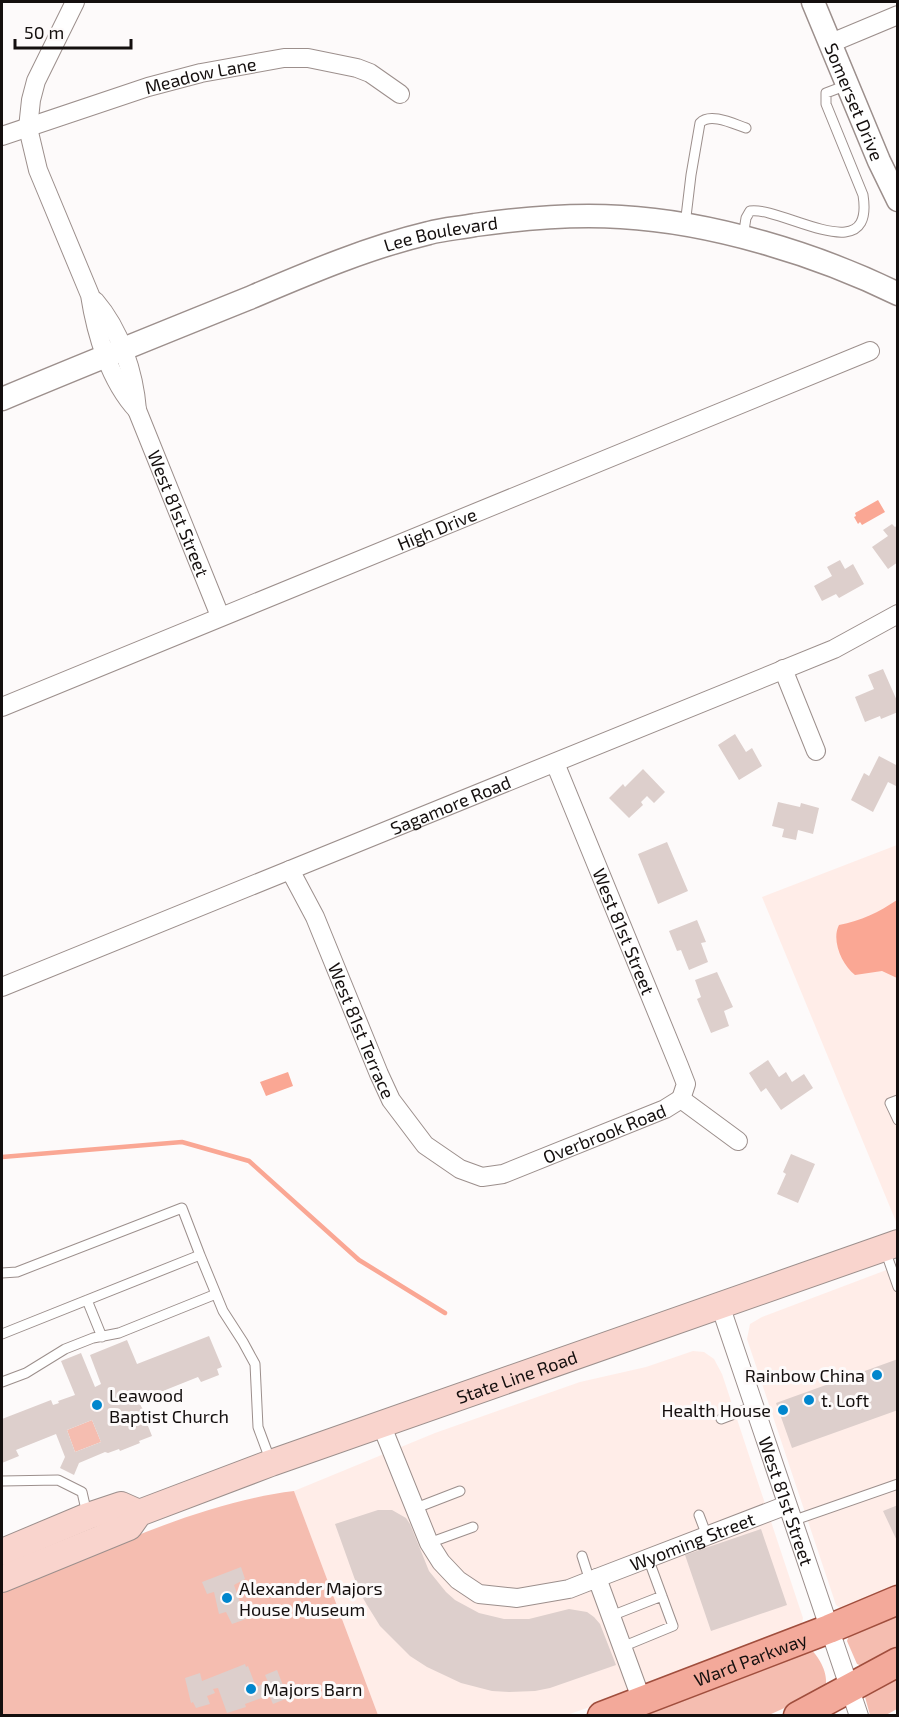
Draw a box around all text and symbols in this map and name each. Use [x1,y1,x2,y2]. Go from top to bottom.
scale bar [15,12,130,50]
text: 50 m [24,21,64,43]
street label: Somerset Drive [820,40,889,164]
street label: Meadow Lane [142,52,258,98]
street label: Lee Boulevard [381,211,499,256]
street label: West 81st Street [143,447,214,580]
street label: High Drive [394,503,480,555]
street label: Sagamore Road [387,771,514,839]
street label: West 81st Street [588,865,660,998]
street label: West 81st Terrace [324,959,400,1102]
street label: Overbrook Road [540,1099,669,1168]
street label: State Line Road [453,1345,580,1408]
place label: Rainbow China [745,1364,865,1386]
marker: Rainbow China [870,1368,884,1382]
place label: Leawood Baptist Church [109,1384,229,1427]
place label: t. Loft [821,1389,869,1411]
marker: t. Loft [802,1393,816,1407]
marker: Leawood Baptist Church [90,1398,104,1412]
place label: Health House [662,1399,771,1421]
marker: Health House [776,1403,790,1417]
street label: West 81st Street [754,1434,818,1569]
street label: Wyoming Street [627,1508,758,1575]
place label: Alexander Majors House Museum [239,1577,383,1620]
marker: Alexander Majors House Museum [220,1591,234,1605]
street label: Ward Parkway [691,1627,810,1691]
place label: Majors Barn [263,1678,363,1700]
marker: Majors Barn [244,1682,258,1696]

